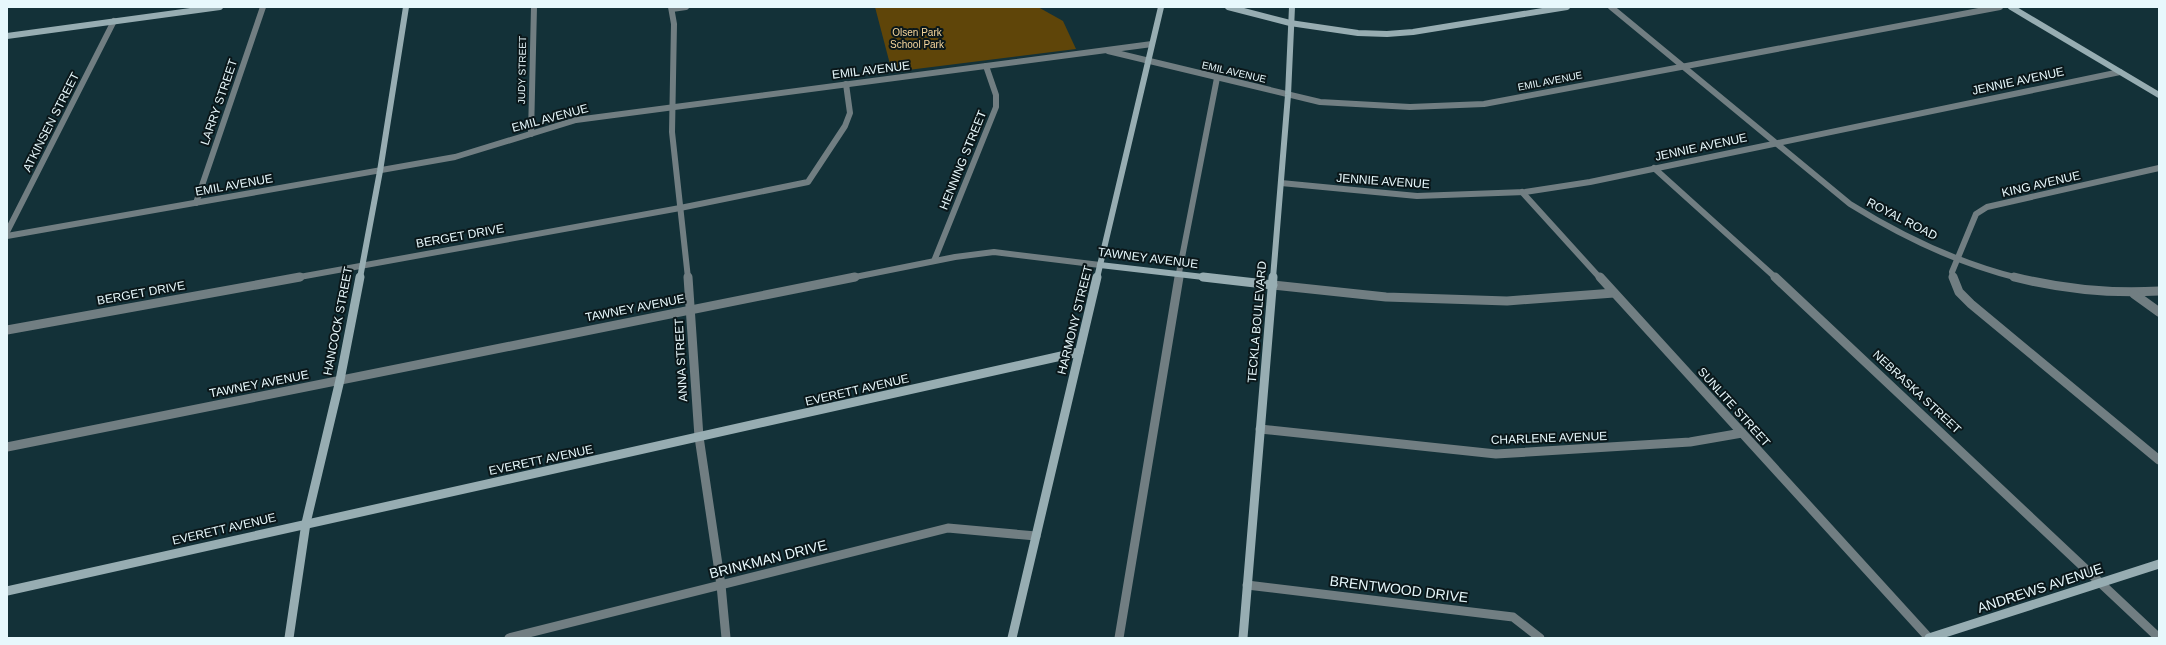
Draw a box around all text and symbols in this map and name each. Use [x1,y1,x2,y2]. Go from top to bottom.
park label: Olsen Park School Park [890,27,945,50]
street label: JUDY STREET [516,36,528,104]
street label: LARRY STREET [198,56,241,147]
street label: EMIL AVENUE [831,58,911,82]
street label: EMIL AVENUE [1201,59,1268,85]
street label: JENNIE AVENUE [1971,64,2065,98]
street label: ATKINSEN STREET [20,69,82,174]
street label: EMIL AVENUE [1517,69,1584,93]
street label: EMIL AVENUE [510,101,590,135]
street label: HENNING STREET [937,108,990,212]
street label: JENNIE AVENUE [1654,130,1748,164]
street label: KING AVENUE [2000,168,2082,200]
street label: EMIL AVENUE [194,171,274,199]
street label: JENNIE AVENUE [1336,171,1430,191]
street label: ROYAL ROAD [1864,195,1940,243]
street label: BERGET DRIVE [415,221,505,251]
street label: TAWNEY AVENUE [1097,245,1199,271]
street label: TECKLA BOULEVARD [1245,260,1269,384]
street label: HARMONY STREET [1055,263,1095,376]
street label: HANCOCK STREET [321,265,356,377]
street label: BERGET DRIVE [96,278,186,308]
street label: TAWNEY AVENUE [584,292,686,324]
street label: ANNA STREET [672,317,690,402]
street label: NEBRASKA STREET [1870,348,1964,437]
street label: SUNLITE STREET [1695,365,1774,450]
street label: TAWNEY AVENUE [208,368,310,400]
street label: EVERETT AVENUE [804,371,910,409]
street label: CHARLENE AVENUE [1491,429,1607,447]
street label: EVERETT AVENUE [488,442,594,478]
street label: EVERETT AVENUE [171,510,277,548]
street label: BRINKMAN DRIVE [708,537,828,581]
street label: ANDREWS AVENUE [1975,560,2105,616]
street label: BRENTWOOD DRIVE [1329,573,1469,605]

